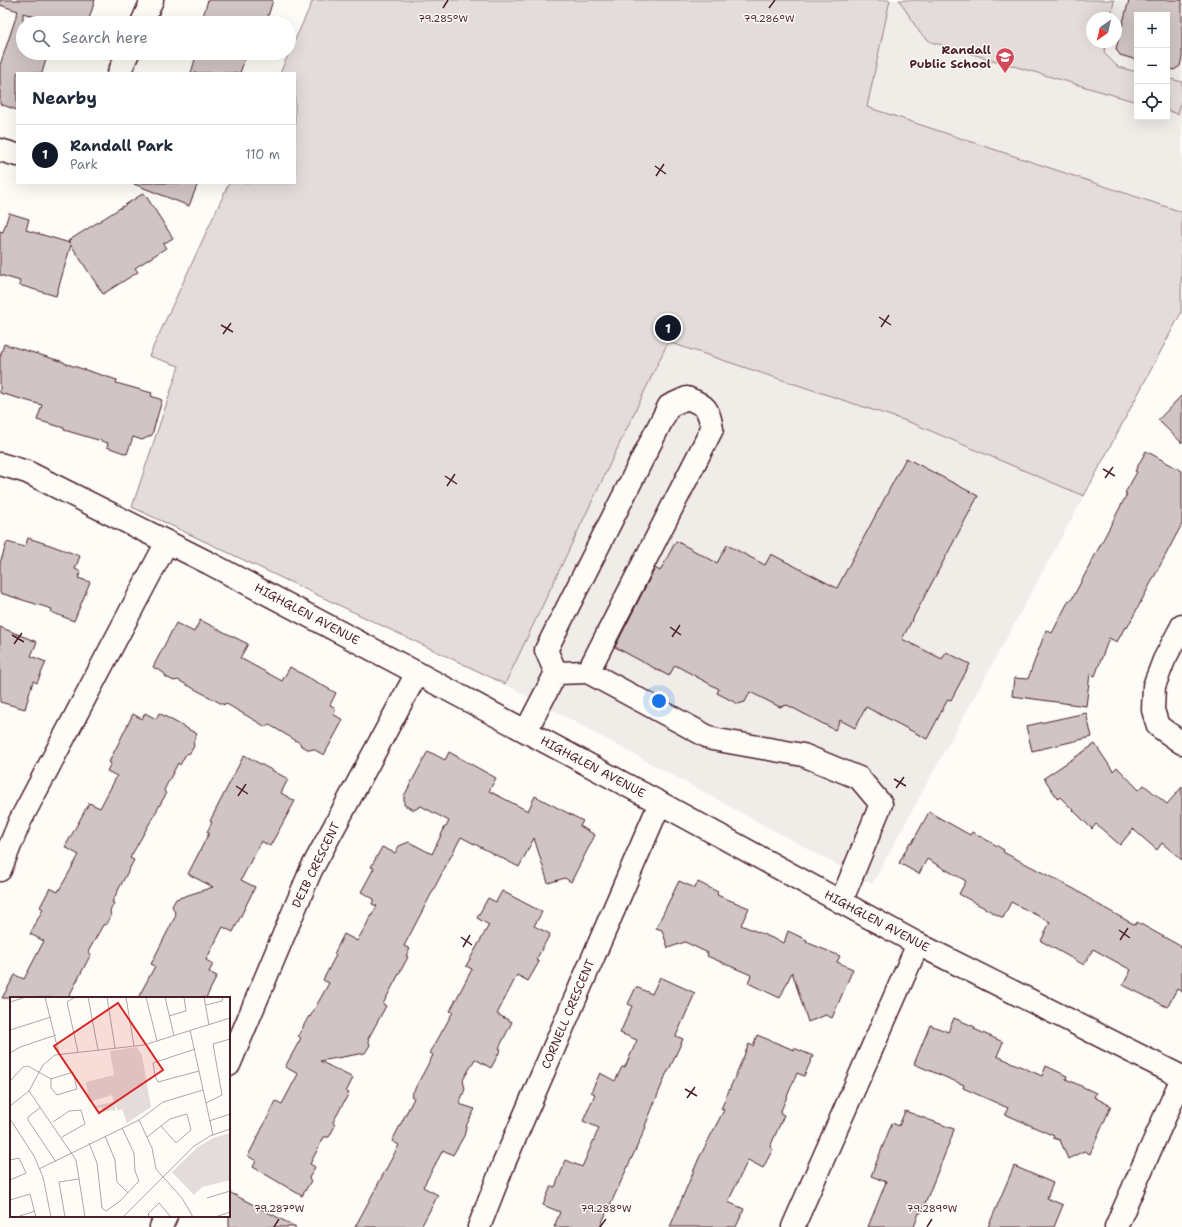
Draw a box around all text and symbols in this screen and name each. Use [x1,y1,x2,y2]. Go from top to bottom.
text: 79.285°W [418,12,468,25]
text: 79.286°W [744,12,795,25]
north arrow [1086,12,1122,48]
map controls [1134,12,1170,120]
button: + [1134,12,1170,48]
search box [16,16,296,60]
icon: search [30,27,52,49]
text: Search here [62,28,148,48]
place label: Randall Public School [909,42,991,72]
school or university icon: Randall Public School [994,46,1016,74]
button: − [1134,48,1170,84]
button: locate [1134,84,1170,120]
text: Nearby [32,87,97,109]
text: Randall Park [70,136,173,156]
text: 1 [42,146,48,163]
text: 110 m [245,146,280,163]
text: Park [70,156,98,173]
pin: 1 [655,313,681,343]
street label: HIGHGLEN AVENUE [252,580,362,648]
your location [649,691,669,711]
street label: HIGHGLEN AVENUE [538,733,648,801]
street label: DEIB CRESCENT [288,819,344,911]
street label: HIGHGLEN AVENUE [822,887,932,955]
street label: CORNELL CRESCENT [538,956,599,1071]
inset map [10,997,230,1217]
text: 79.287°W [254,1202,305,1215]
text: 79.288°W [580,1202,632,1215]
text: 79.289°W [907,1202,958,1215]

